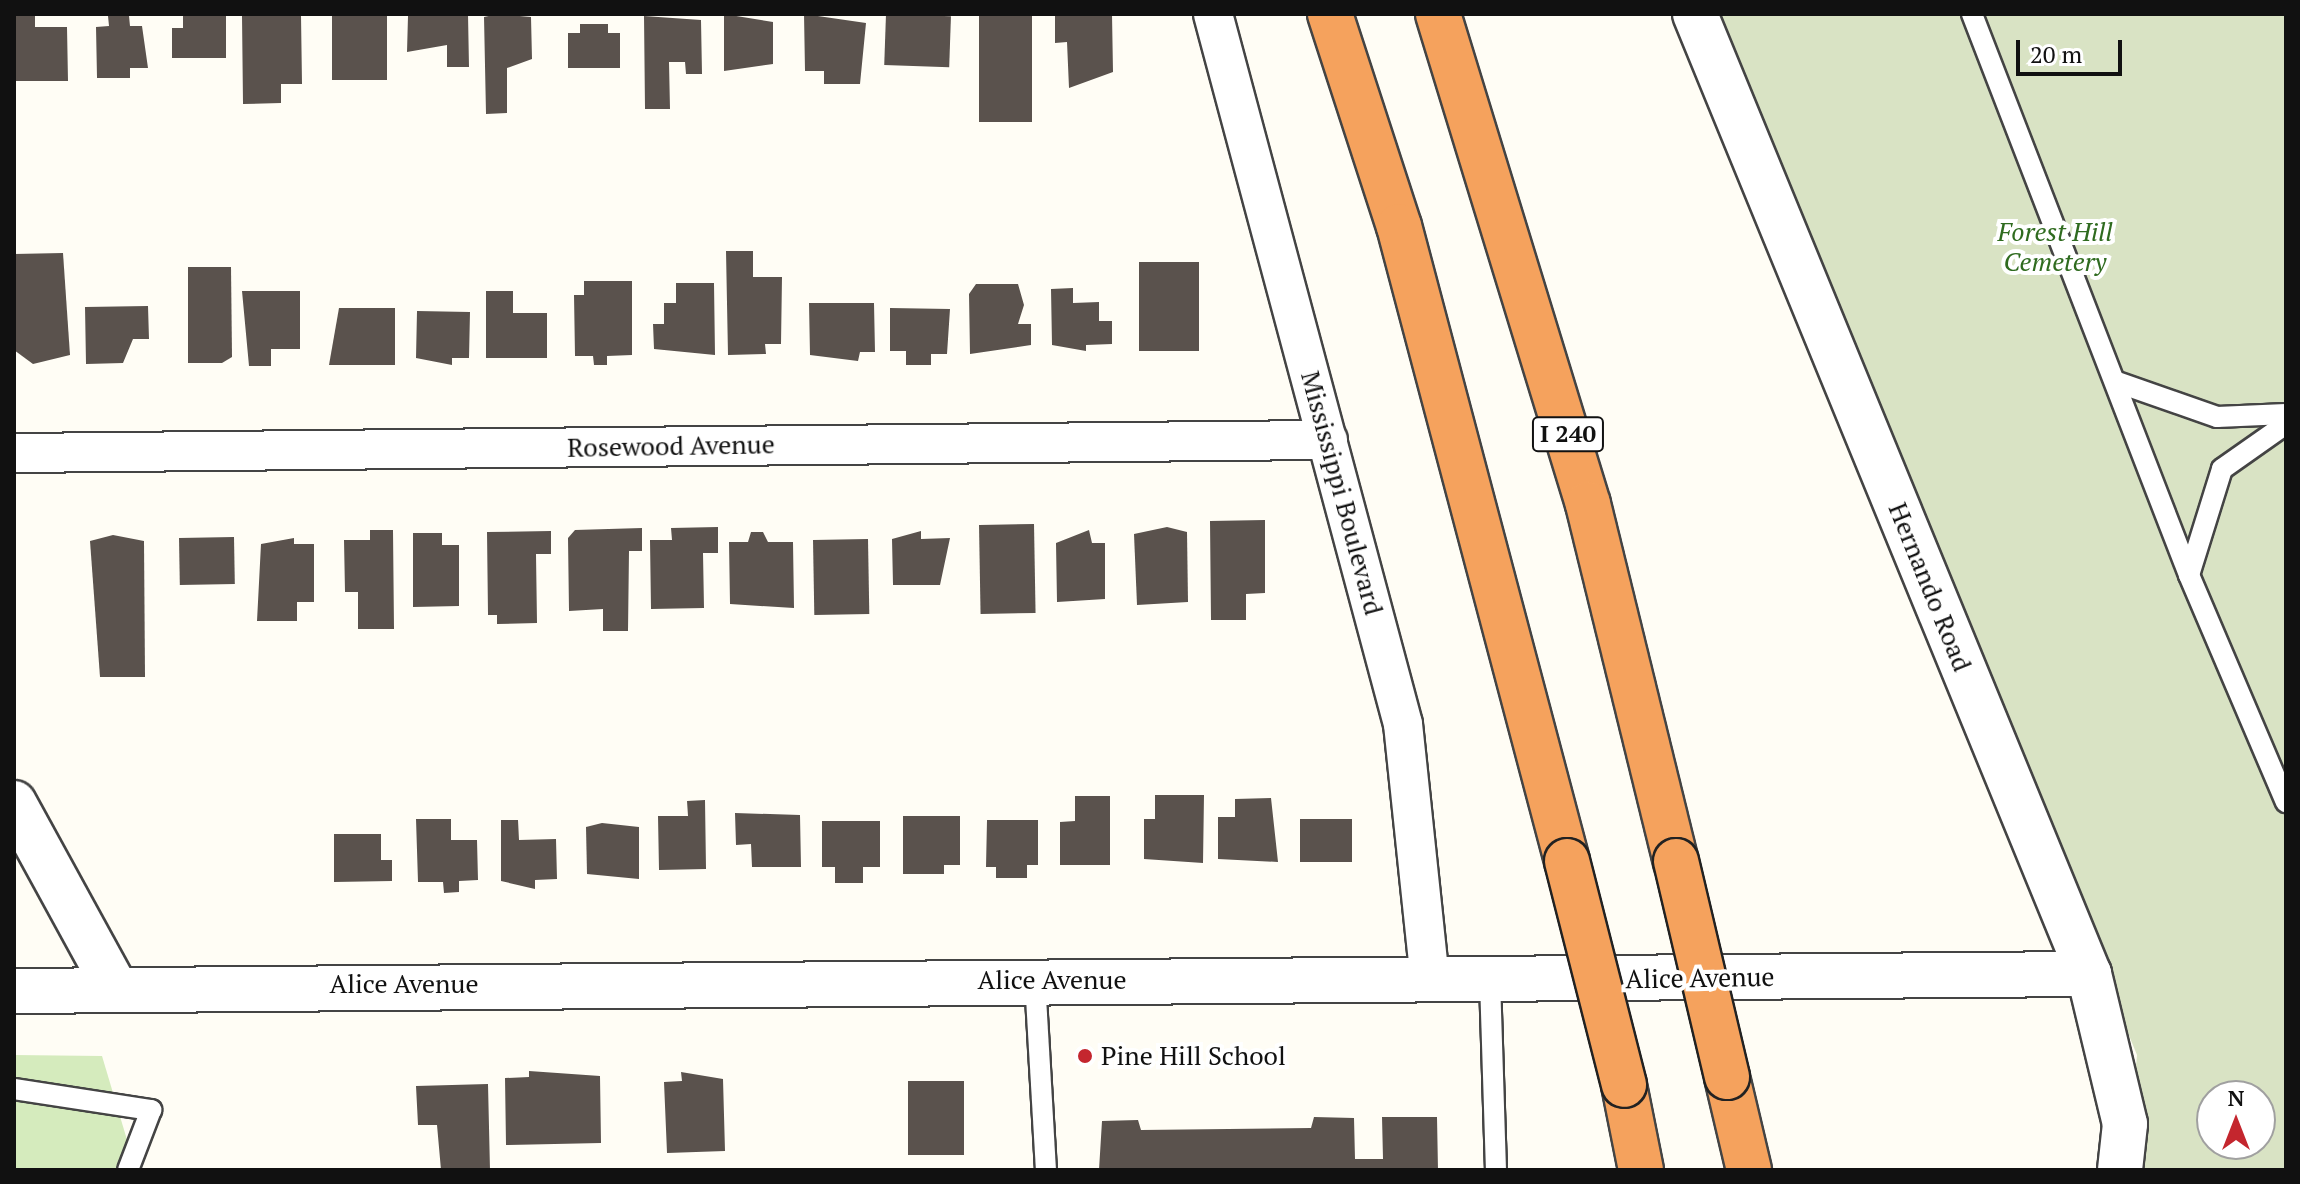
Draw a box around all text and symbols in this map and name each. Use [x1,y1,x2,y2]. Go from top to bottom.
scale bar [2020,24,2126,74]
text: 20 m [2030,38,2082,70]
park label: Forest Hill Cemetery [1997,216,2113,278]
street label: Mississippi Boulevard [1294,368,1390,618]
road number: I 240 [1530,414,1606,454]
street label: Rosewood Avenue [567,429,775,463]
street label: Hernando Road [1882,498,1978,676]
street label: Alice Avenue [1625,961,1775,995]
street label: Alice Avenue [977,964,1127,996]
street label: Alice Avenue [329,968,479,1000]
place label: Pine Hill School [1101,1040,1286,1072]
marker: Pine Hill School [1076,1047,1094,1065]
north arrow [2196,1080,2276,1160]
text: N [2228,1083,2244,1112]

